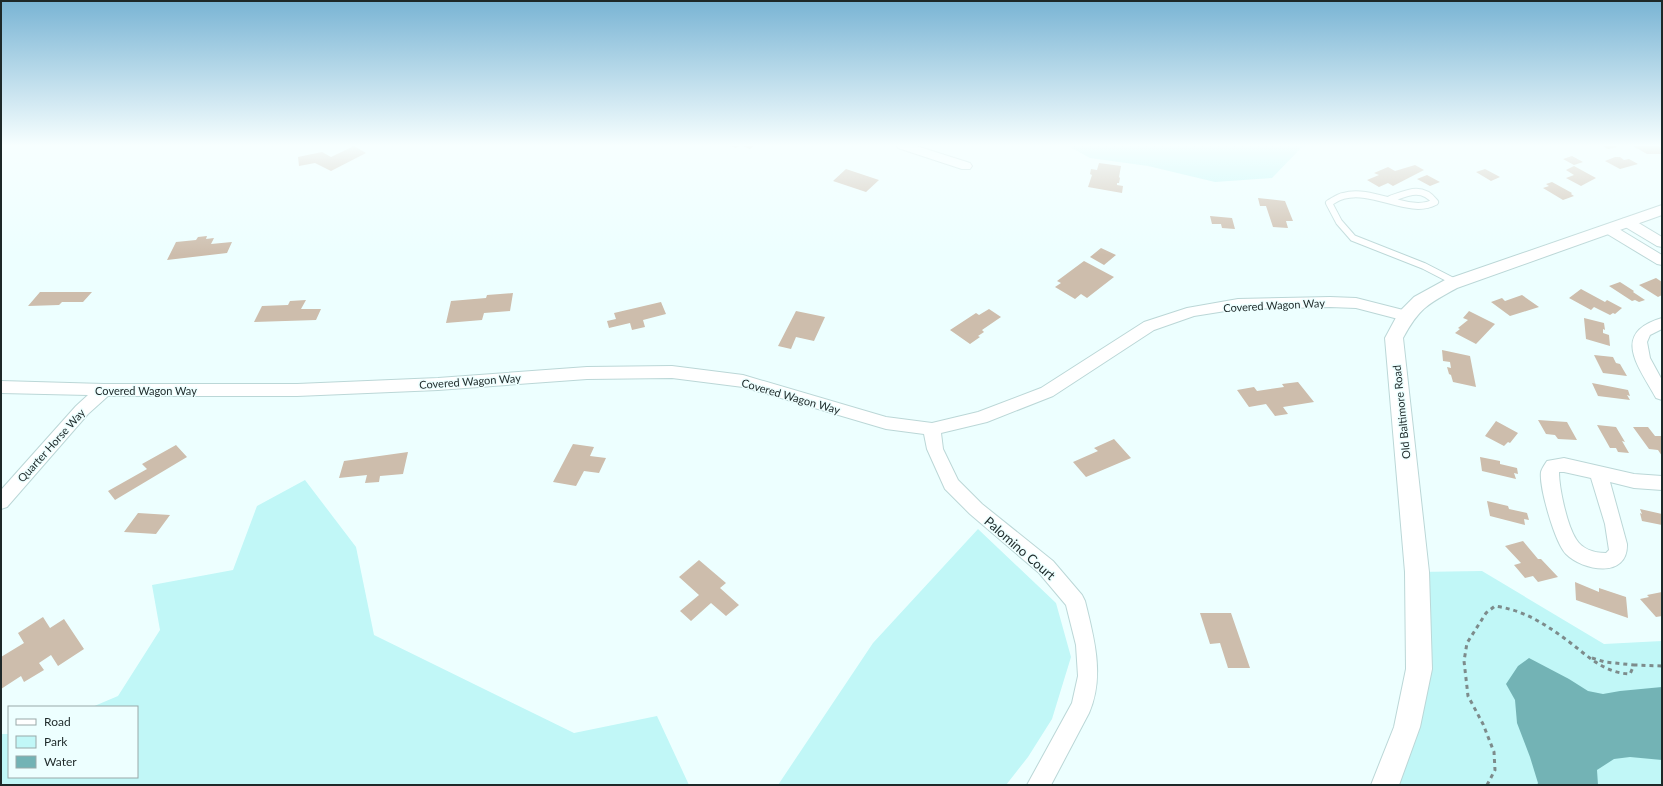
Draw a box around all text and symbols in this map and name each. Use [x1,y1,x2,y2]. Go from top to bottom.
street label: Covered Wagon Way [1223,296,1325,314]
street label: Old Baltimore Road [1390,364,1412,460]
street label: Covered Wagon Way [419,371,522,391]
street label: Covered Wagon Way [740,376,842,416]
street label: Covered Wagon Way [95,384,197,397]
street label: Quarter Horse Way [15,405,88,484]
street label: Palomino Court [981,513,1059,583]
legend [8,706,138,778]
text: Road [44,714,71,729]
text: Park [44,734,68,749]
text: Water [44,754,77,769]

